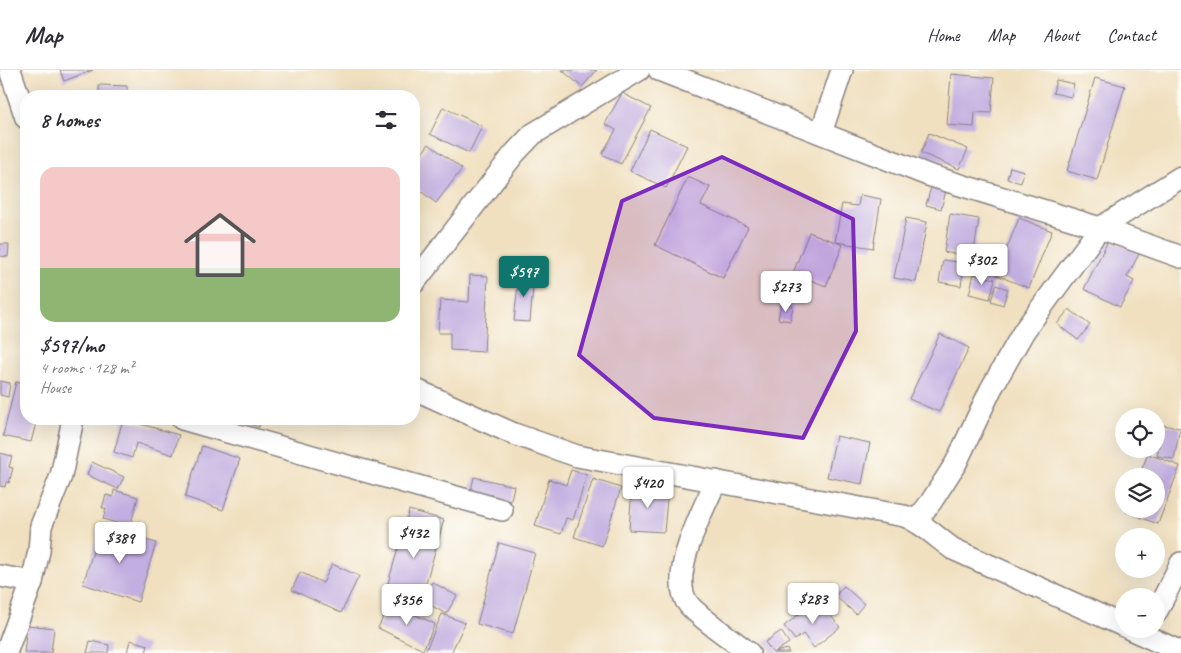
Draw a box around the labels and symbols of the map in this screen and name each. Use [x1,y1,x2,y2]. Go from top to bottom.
pin: $302 [952,244,1012,286]
pin: $597 [494,256,554,298]
pin: $273 [756,270,816,313]
pin: $420 [618,466,678,509]
pin: $432 [384,516,444,559]
pin: $389 [90,522,150,564]
pin: $283 [783,582,843,625]
pin: $356 [377,584,437,626]

